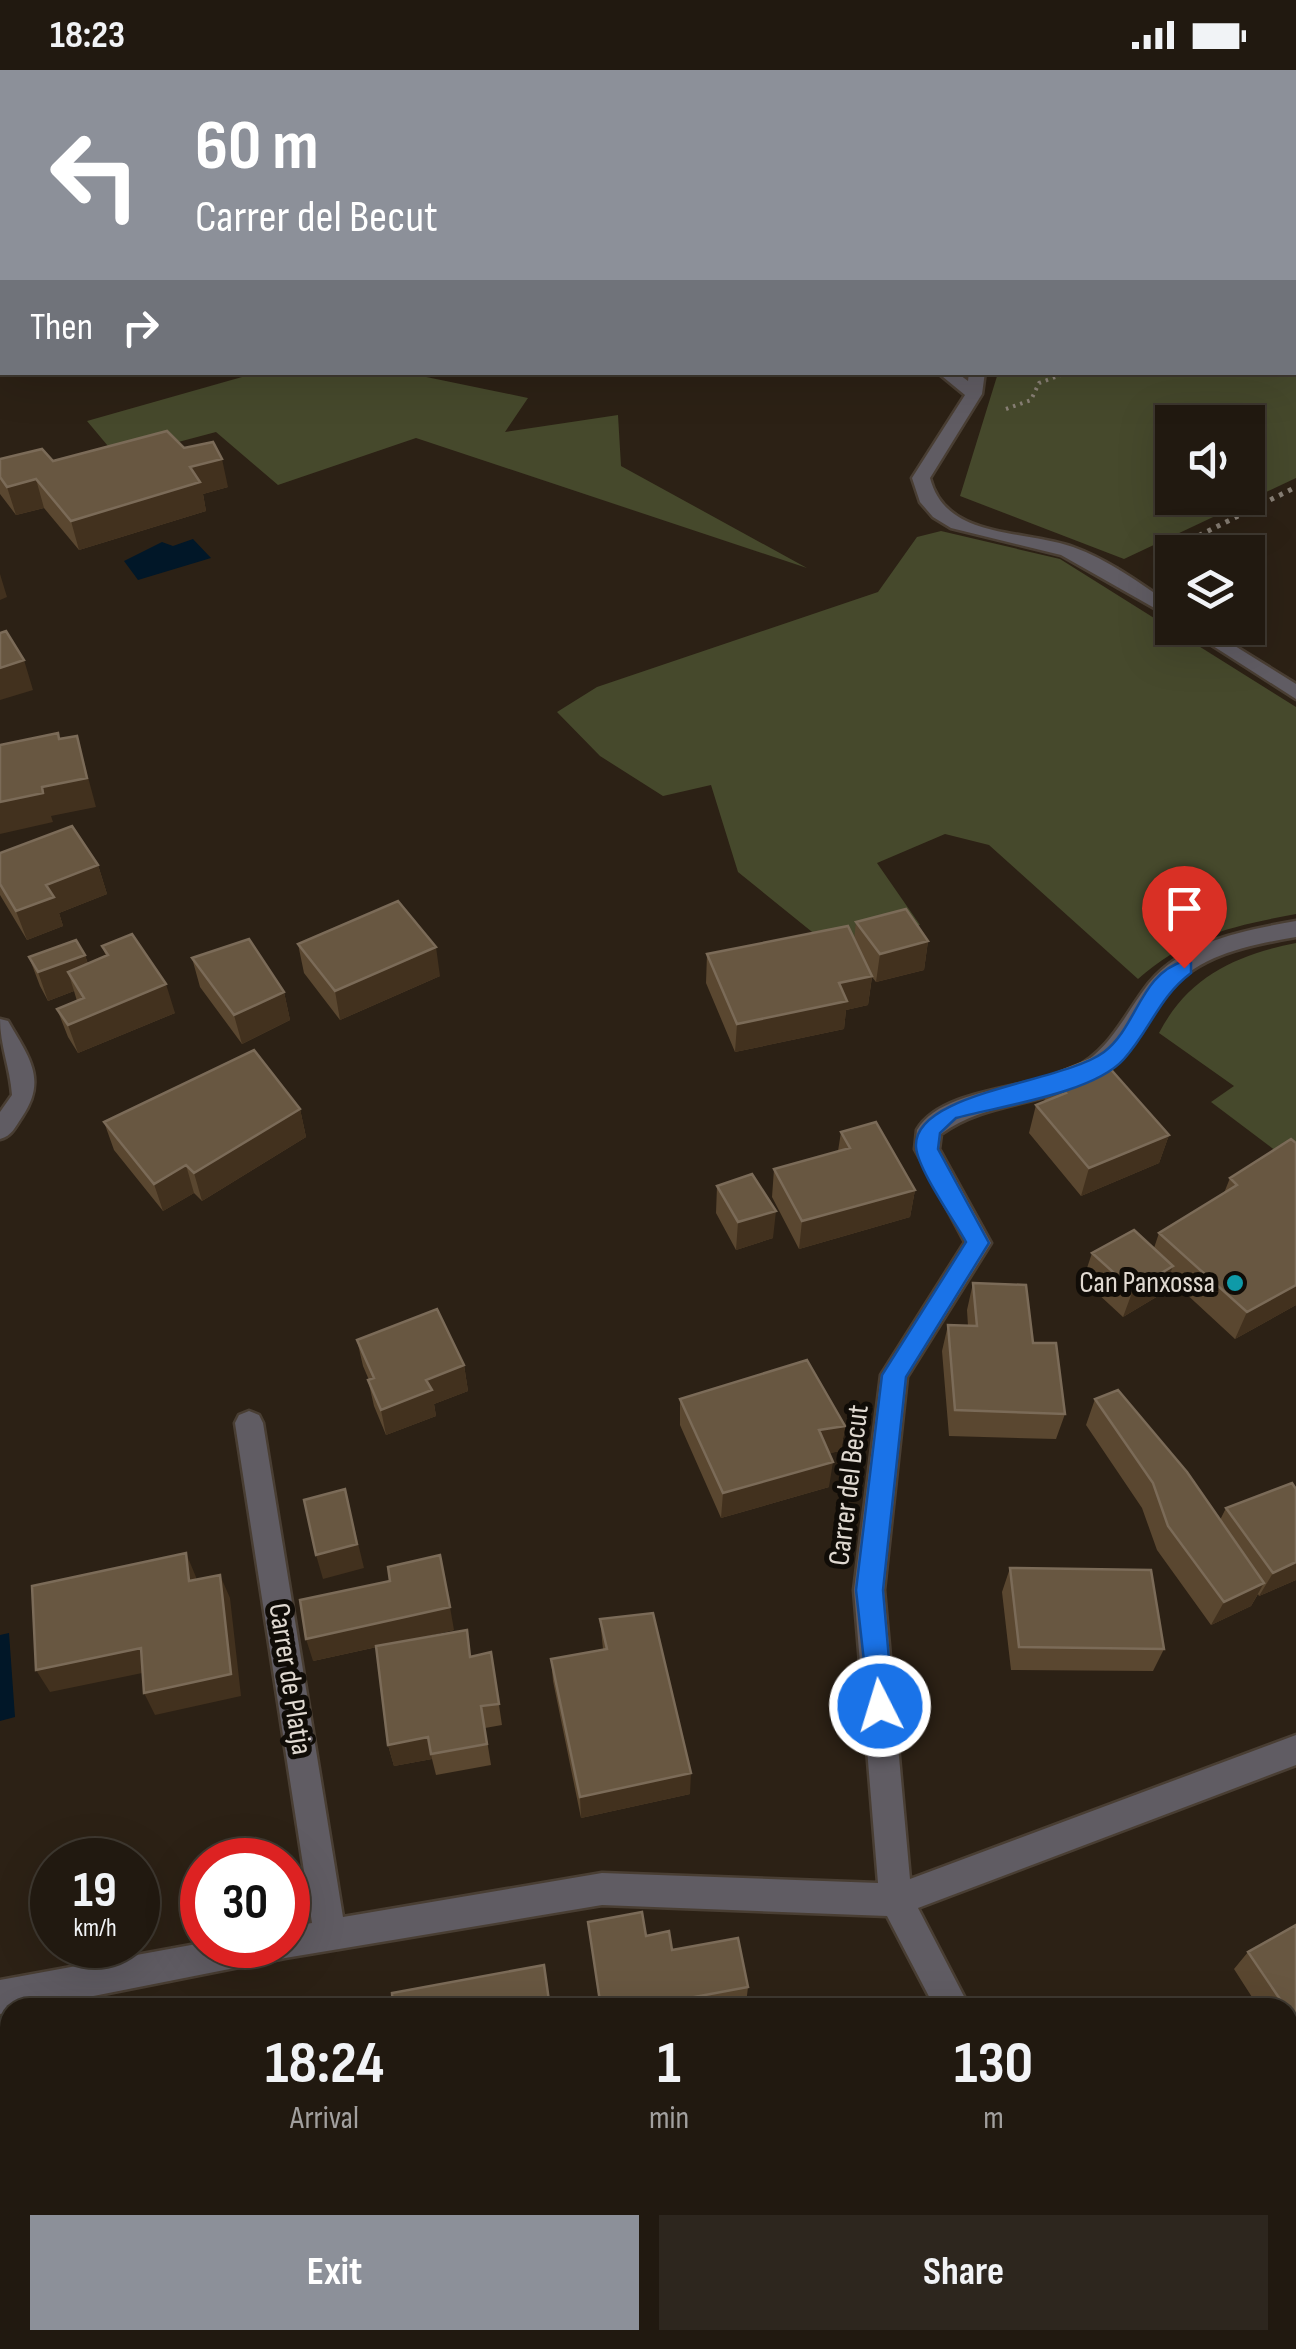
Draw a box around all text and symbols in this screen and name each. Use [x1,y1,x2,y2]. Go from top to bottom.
text: 18:23 [50,13,125,58]
text: 60 m [195,105,319,189]
icon: left [30,110,160,240]
text: Carrer del Becut [195,190,438,245]
icon: right [113,300,168,355]
text: Then [30,305,93,350]
map controls [1155,405,1265,645]
button: sound [1155,405,1265,515]
button: layers [1155,535,1265,645]
pin [1142,866,1227,969]
icon: arrive [1157,881,1212,936]
place label: Can Panxossa [1079,1265,1215,1301]
marker: Can Panxossa [1224,1272,1246,1294]
street label: Carrer del Becut [821,1403,877,1567]
street label: Carrer de Platja [260,1601,320,1757]
position arrow [828,1654,932,1758]
speed limit sign: 30 [180,1838,310,1968]
text: 19 [73,1861,117,1921]
text: km/h [73,1913,117,1944]
text: 18:24 [265,2028,384,2100]
text: 1 [657,2028,681,2100]
text: 130 [954,2028,1033,2100]
text: Arrival [290,2099,359,2138]
text: min [649,2099,689,2138]
text: m [983,2099,1004,2138]
button: Exit [30,2215,639,2330]
button: Share [659,2215,1268,2330]

